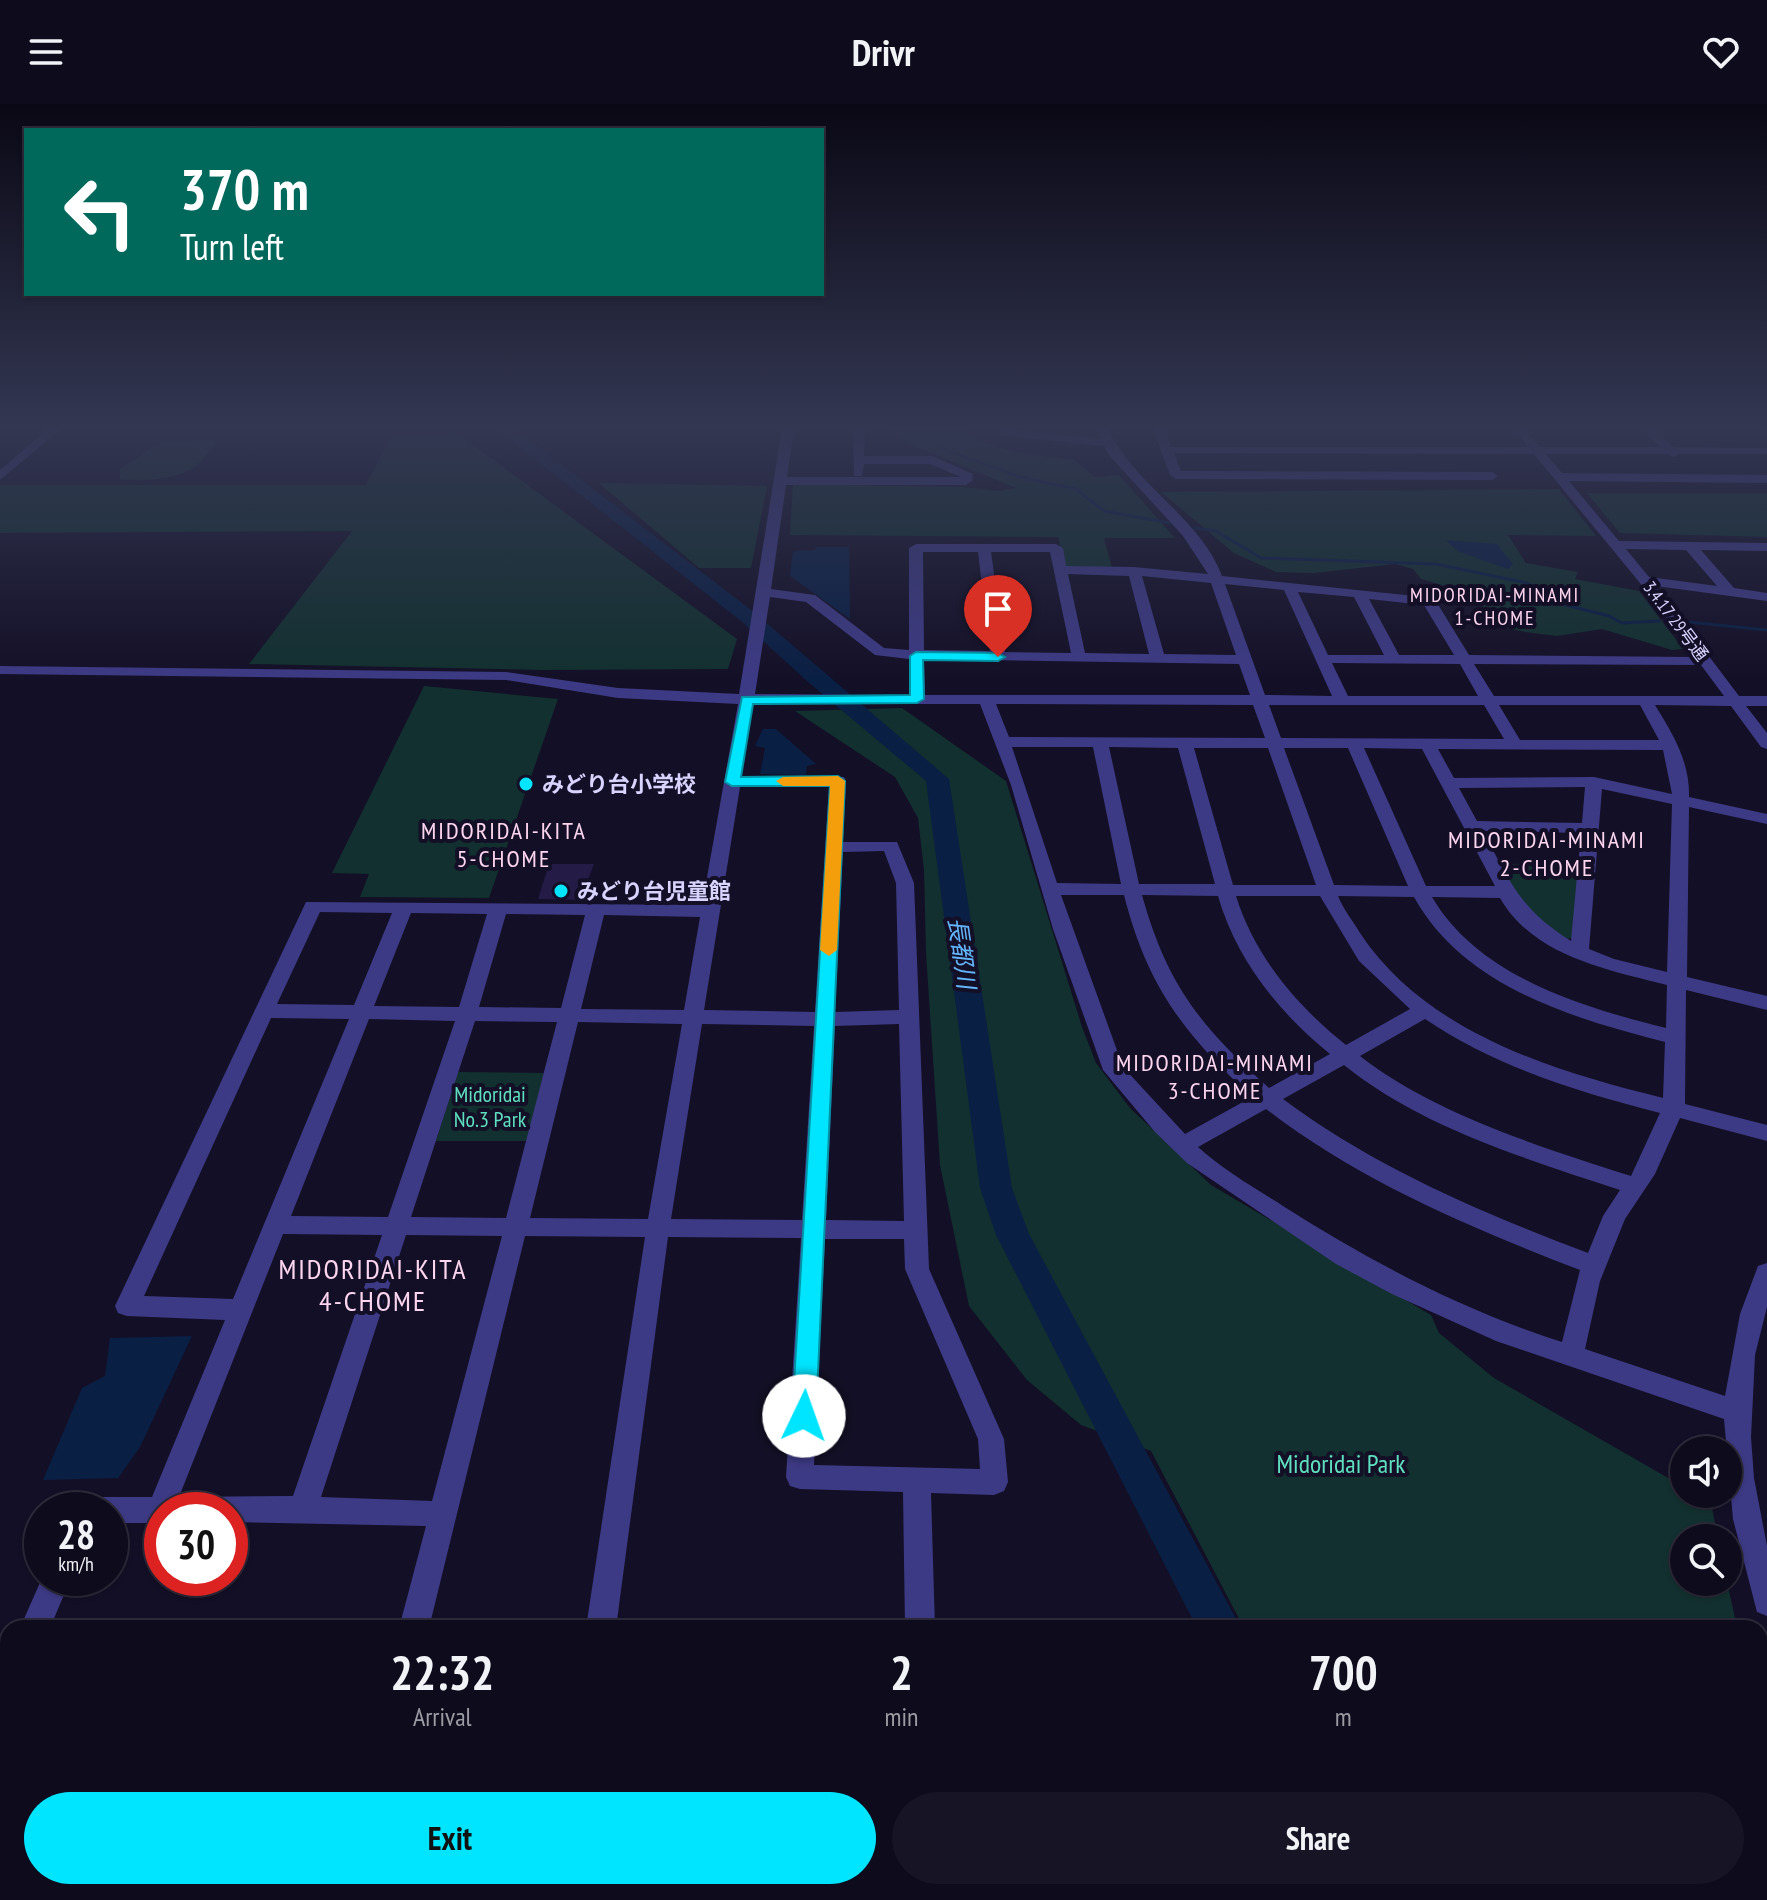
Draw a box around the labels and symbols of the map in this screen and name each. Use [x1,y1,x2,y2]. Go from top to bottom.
pin [964,575,1032,657]
street label: 3.4.17 29号通 [1639,577,1713,665]
district label: MIDORIDAI-MINAMI 1-CHOME [1410,582,1580,631]
place label: みどり台小学校 [542,770,696,798]
marker: みどり台小学校 [517,775,535,793]
district label: MIDORIDAI-KITA 5-CHOME [421,815,587,874]
district label: MIDORIDAI-MINAMI 2-CHOME [1448,824,1646,883]
place label: みどり台児童館 [577,877,731,905]
marker: みどり台児童館 [552,882,570,900]
water label: 長都川 [942,915,983,994]
district label: MIDORIDAI-MINAMI 3-CHOME [1116,1047,1314,1106]
park label: Midoridai No.3 Park [454,1080,527,1133]
district label: MIDORIDAI-KITA 4-CHOME [279,1250,467,1319]
position arrow [762,1374,846,1458]
park label: Midoridai Park [1277,1447,1405,1480]
speed limit sign: 30 [144,1492,248,1596]

